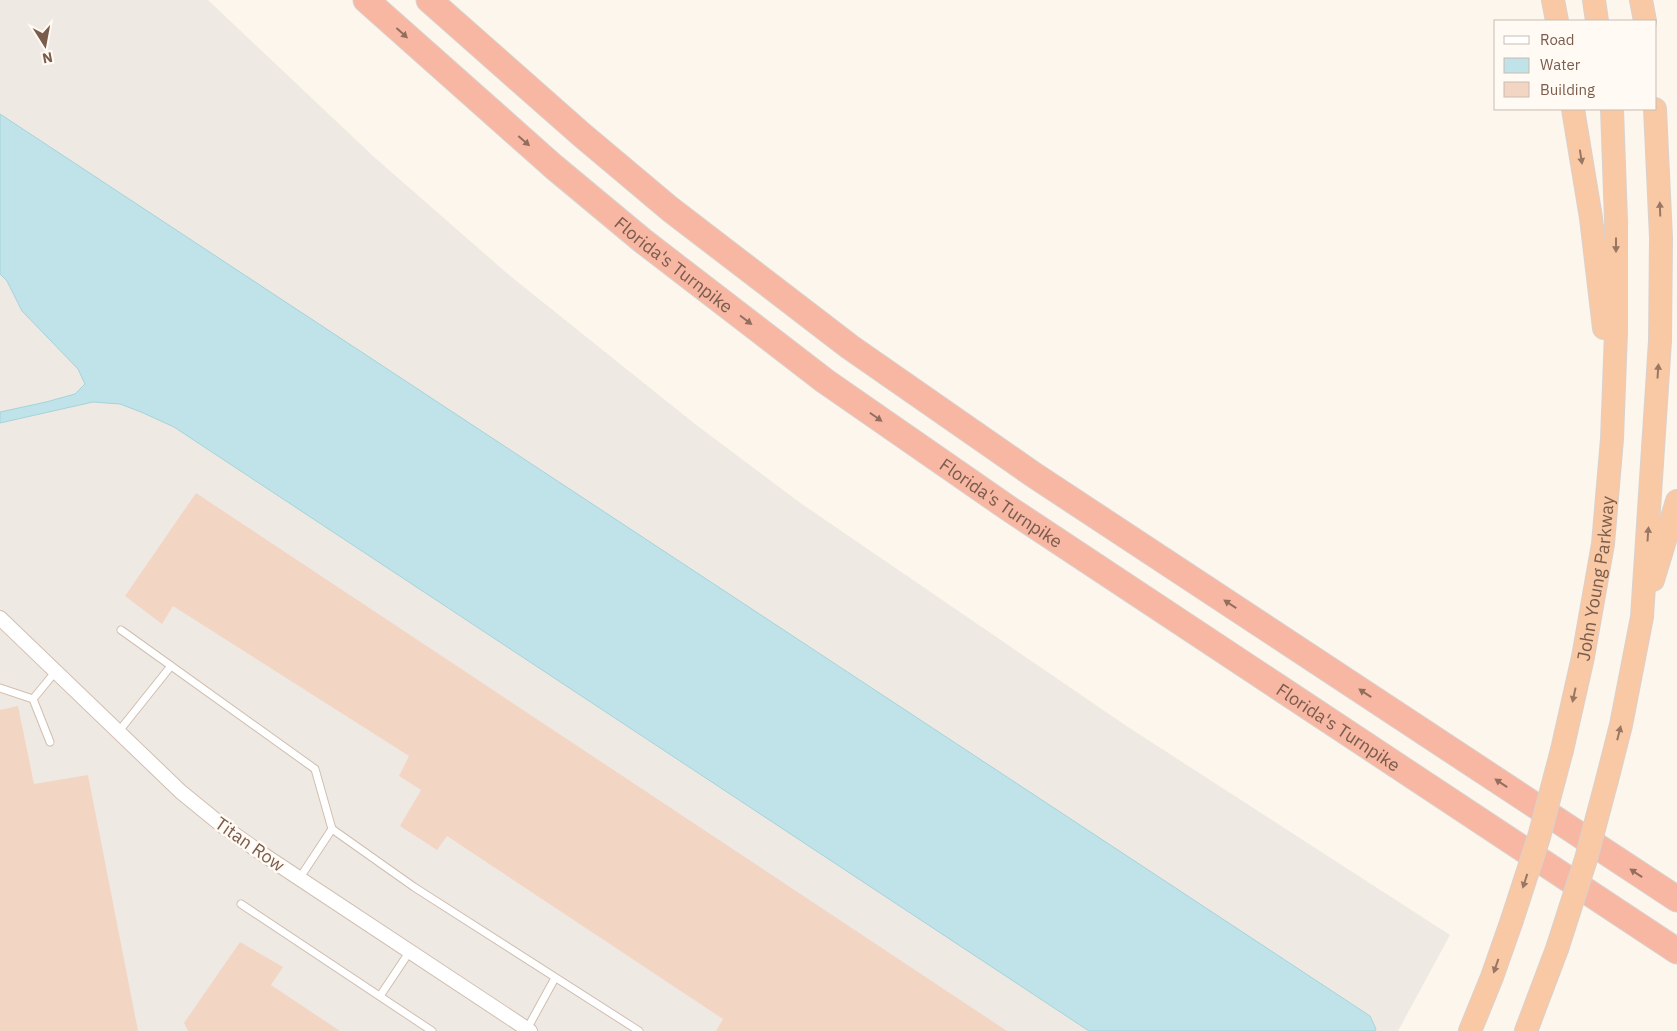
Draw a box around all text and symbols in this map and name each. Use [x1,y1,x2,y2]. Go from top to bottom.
north arrow [20,20,70,70]
legend [1494,20,1657,110]
one-way arrow [396,27,408,39]
text: Road [1540,30,1575,49]
text: N [41,48,54,68]
text: Water [1540,55,1581,74]
text: Building [1540,80,1595,99]
one-way arrow [517,135,530,146]
one-way arrow [1577,149,1585,165]
one-way arrow [1655,201,1663,217]
street label: Florida's Turnpike [610,211,738,318]
one-way arrow [1612,237,1620,253]
one-way arrow [739,314,752,325]
one-way arrow [1654,363,1662,379]
one-way arrow [869,412,883,422]
street label: Florida's Turnpike [935,453,1067,553]
street label: John Young Parkway [1571,495,1619,663]
one-way arrow [1644,525,1652,541]
one-way arrow [1223,599,1236,609]
street label: Florida's Turnpike [1272,678,1405,776]
one-way arrow [1570,687,1578,703]
one-way arrow [1359,688,1372,698]
one-way arrow [1615,725,1623,741]
one-way arrow [1494,778,1508,788]
street label: Titan Row [211,812,290,877]
one-way arrow [1630,868,1643,877]
one-way arrow [1520,873,1528,888]
one-way arrow [1491,959,1499,974]

